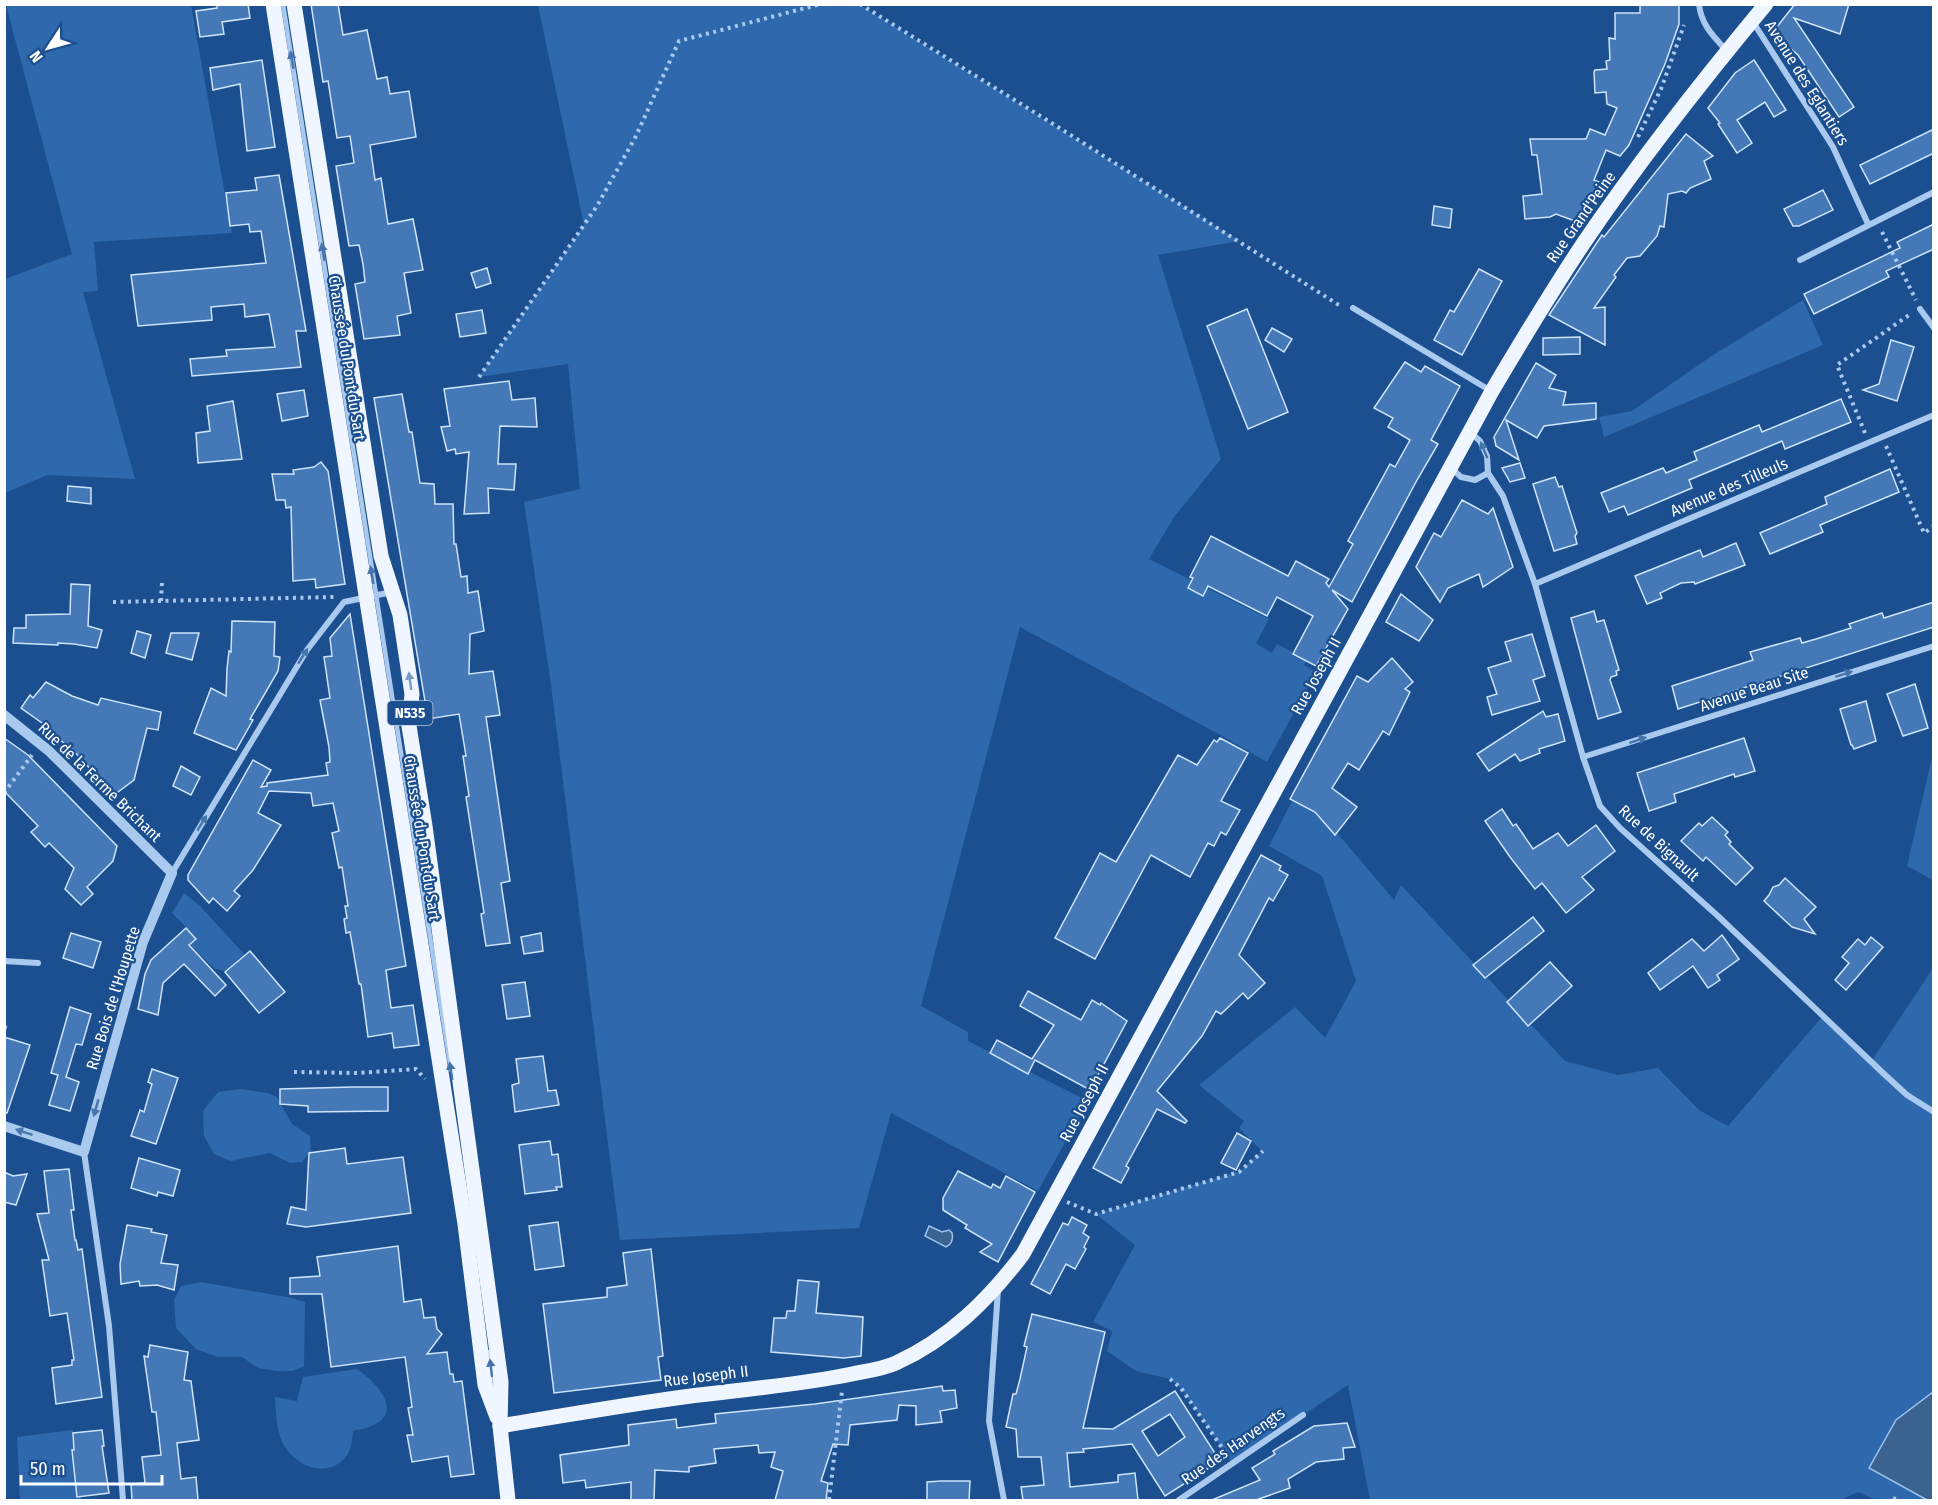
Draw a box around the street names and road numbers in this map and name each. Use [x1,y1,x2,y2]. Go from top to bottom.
street label: Avenue des Eglantiers [1761,17,1853,149]
street label: Rue Grand'Peine [1542,168,1620,266]
street label: Chaussée du Pont du Sart [325,274,370,443]
street label: Avenue des Tilleuls [1667,454,1791,520]
street label: Rue Joseph II [1287,634,1345,718]
street label: Avenue Beau Site [1697,662,1811,716]
road number: N535 [388,701,432,725]
street label: Rue de la Ferme Brichant [34,718,166,846]
street label: Chaussée du Pont du Sart [400,754,445,923]
street label: Rue de Bignault [1615,801,1704,886]
street label: Rue Bois de l'Houpette [82,924,144,1072]
street label: Rue Joseph II [1056,1061,1112,1145]
street label: Rue Joseph II [662,1361,750,1391]
street label: Rue des Harvengts [1178,1403,1289,1489]

